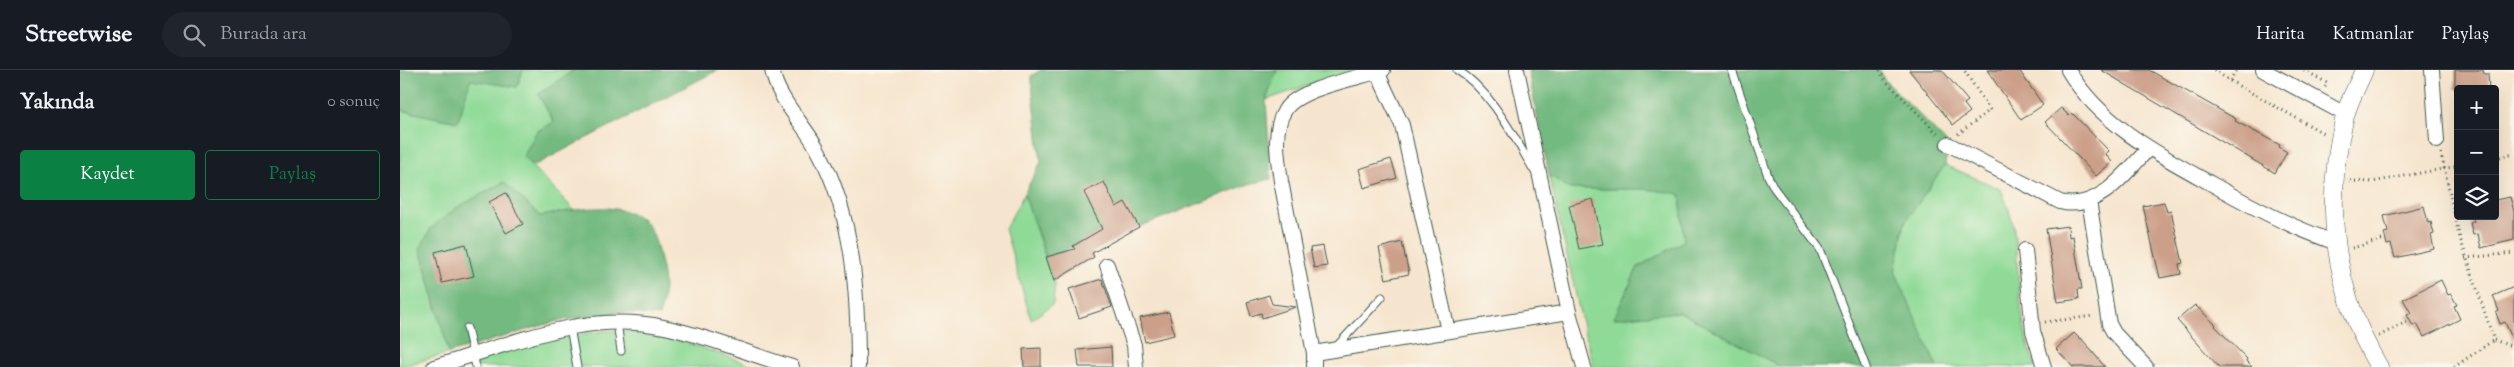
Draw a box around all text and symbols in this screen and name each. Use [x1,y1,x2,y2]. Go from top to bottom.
search box [162,12,512,57]
text: Streetwise [25,18,132,52]
icon: search [180,21,208,49]
text: Burada ara [220,21,307,48]
text: Harita [2256,22,2305,48]
text: Katmanlar [2333,22,2414,48]
text: Paylaş [2442,22,2489,48]
map controls [2454,85,2499,220]
button: + [2454,85,2499,130]
text: Yakında [20,88,94,118]
text: 0 sonuç [327,91,380,114]
button: − [2454,130,2499,175]
button: Kaydet [20,150,195,200]
button: Paylaş [205,150,380,200]
button: layers [2454,175,2499,220]

